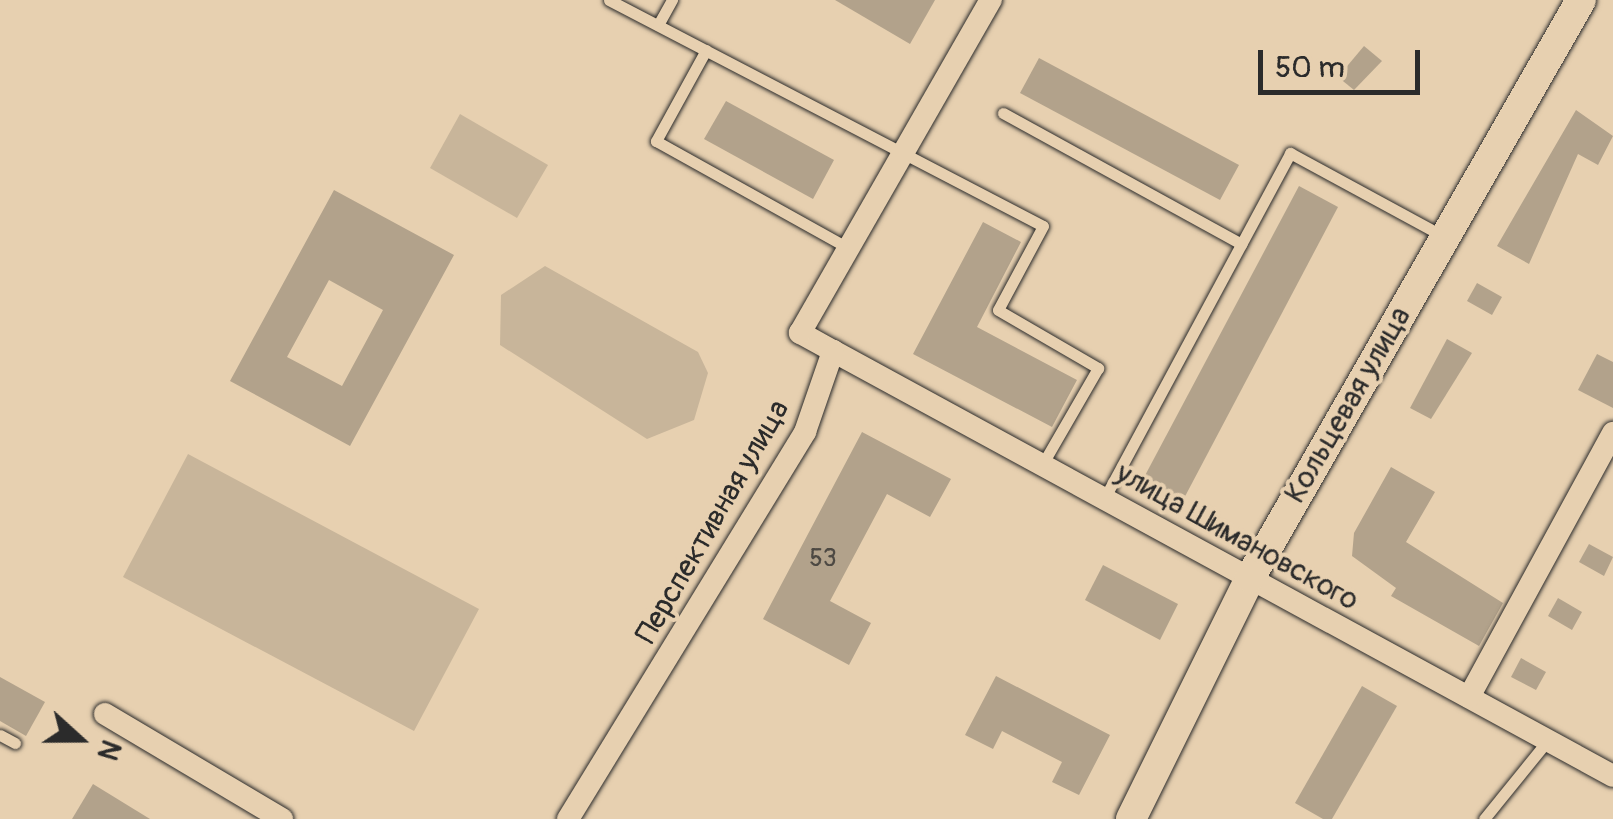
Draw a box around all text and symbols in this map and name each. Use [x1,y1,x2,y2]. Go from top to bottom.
scale bar [1263,30,1426,92]
text: 50 m [1275,49,1345,86]
street label: Кольцевая улица [1277,300,1419,510]
street label: Перспективная улица [629,394,797,650]
street label: улица Шимановского [1109,455,1365,619]
house number: 53 [809,544,837,574]
north arrow [30,689,130,789]
text: N [89,735,128,765]

